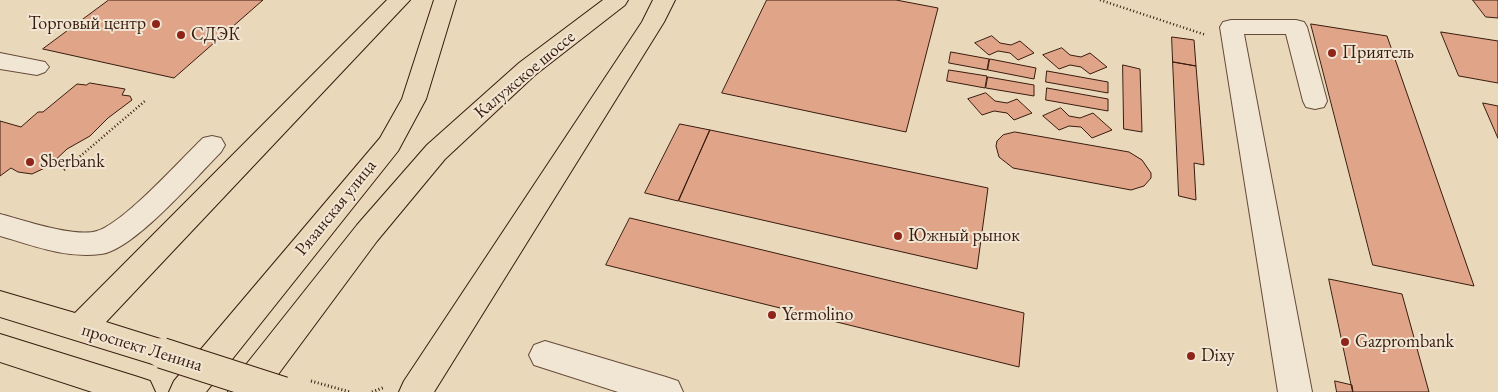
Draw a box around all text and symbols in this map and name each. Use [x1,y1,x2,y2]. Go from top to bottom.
place label: Торговый центр [28,13,146,35]
marker: Торговый центр [150,18,162,30]
place label: СДЭК [191,24,240,46]
street label: Калужское шоссе [470,27,580,123]
marker: СДЭК [175,29,187,41]
place label: Приятель [1342,42,1414,64]
marker: Приятель [1326,47,1338,59]
place label: Sberbank [40,151,105,173]
marker: Sberbank [24,156,36,168]
street label: Рязанская улица [291,156,381,260]
place label: Южный рынок [908,225,1020,247]
marker: Южный рынок [892,230,904,242]
place label: Yermolino [782,304,853,326]
marker: Yermolino [766,309,778,321]
street label: проспект Ленина [79,319,205,377]
place label: Gazprombank [1355,331,1454,353]
marker: Gazprombank [1339,336,1351,348]
place label: Dixy [1201,345,1235,367]
marker: Dixy [1185,350,1197,362]

